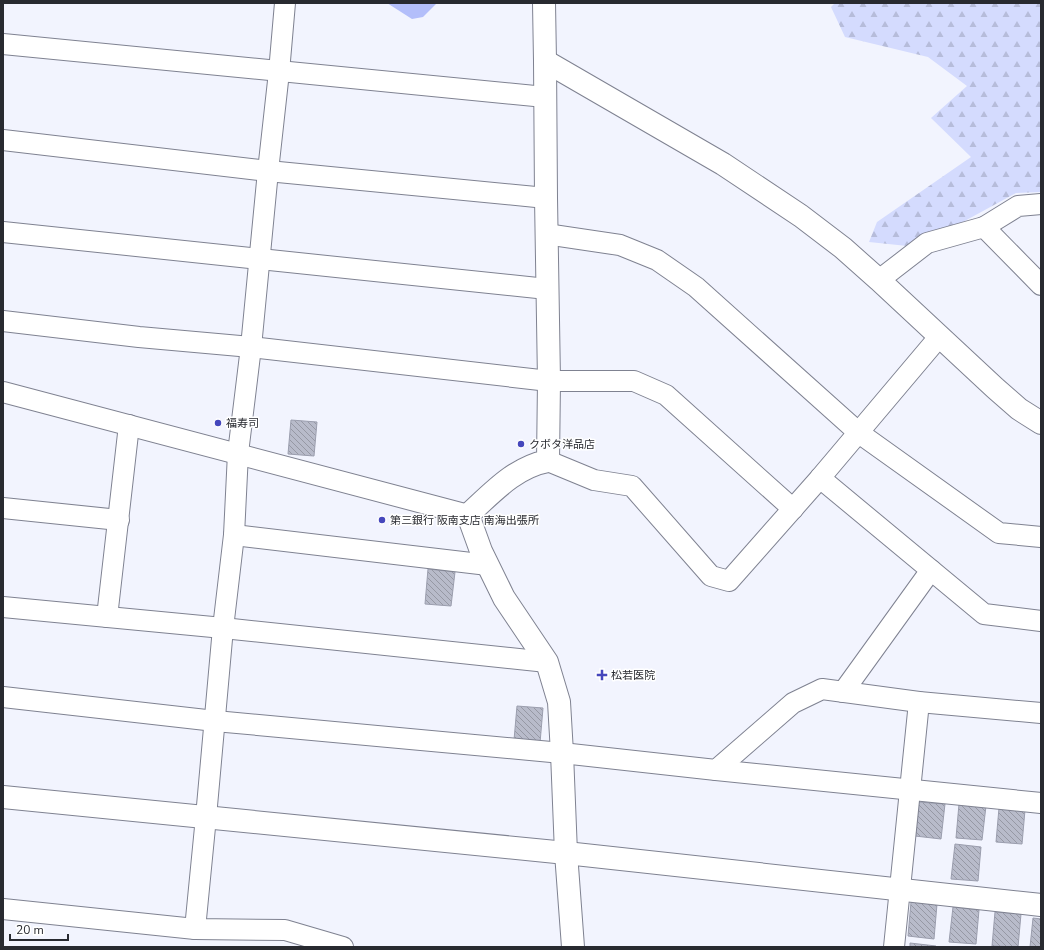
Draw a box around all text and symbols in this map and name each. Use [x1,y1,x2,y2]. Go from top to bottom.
place label: 福寿司 [226,416,259,431]
marker: 福寿司 [213,418,223,428]
place label: クボタ洋品店 [529,437,595,452]
marker: クボタ洋品店 [516,439,526,449]
place label: 第三銀行 阪南支店 南海出張所 [390,513,540,528]
marker: 第三銀行 阪南支店 南海出張所 [377,515,387,525]
place label: 松若医院 [611,668,655,683]
marker: 松若医院 [596,669,608,681]
scale bar [10,916,68,942]
text: 20 m [16,922,44,938]

